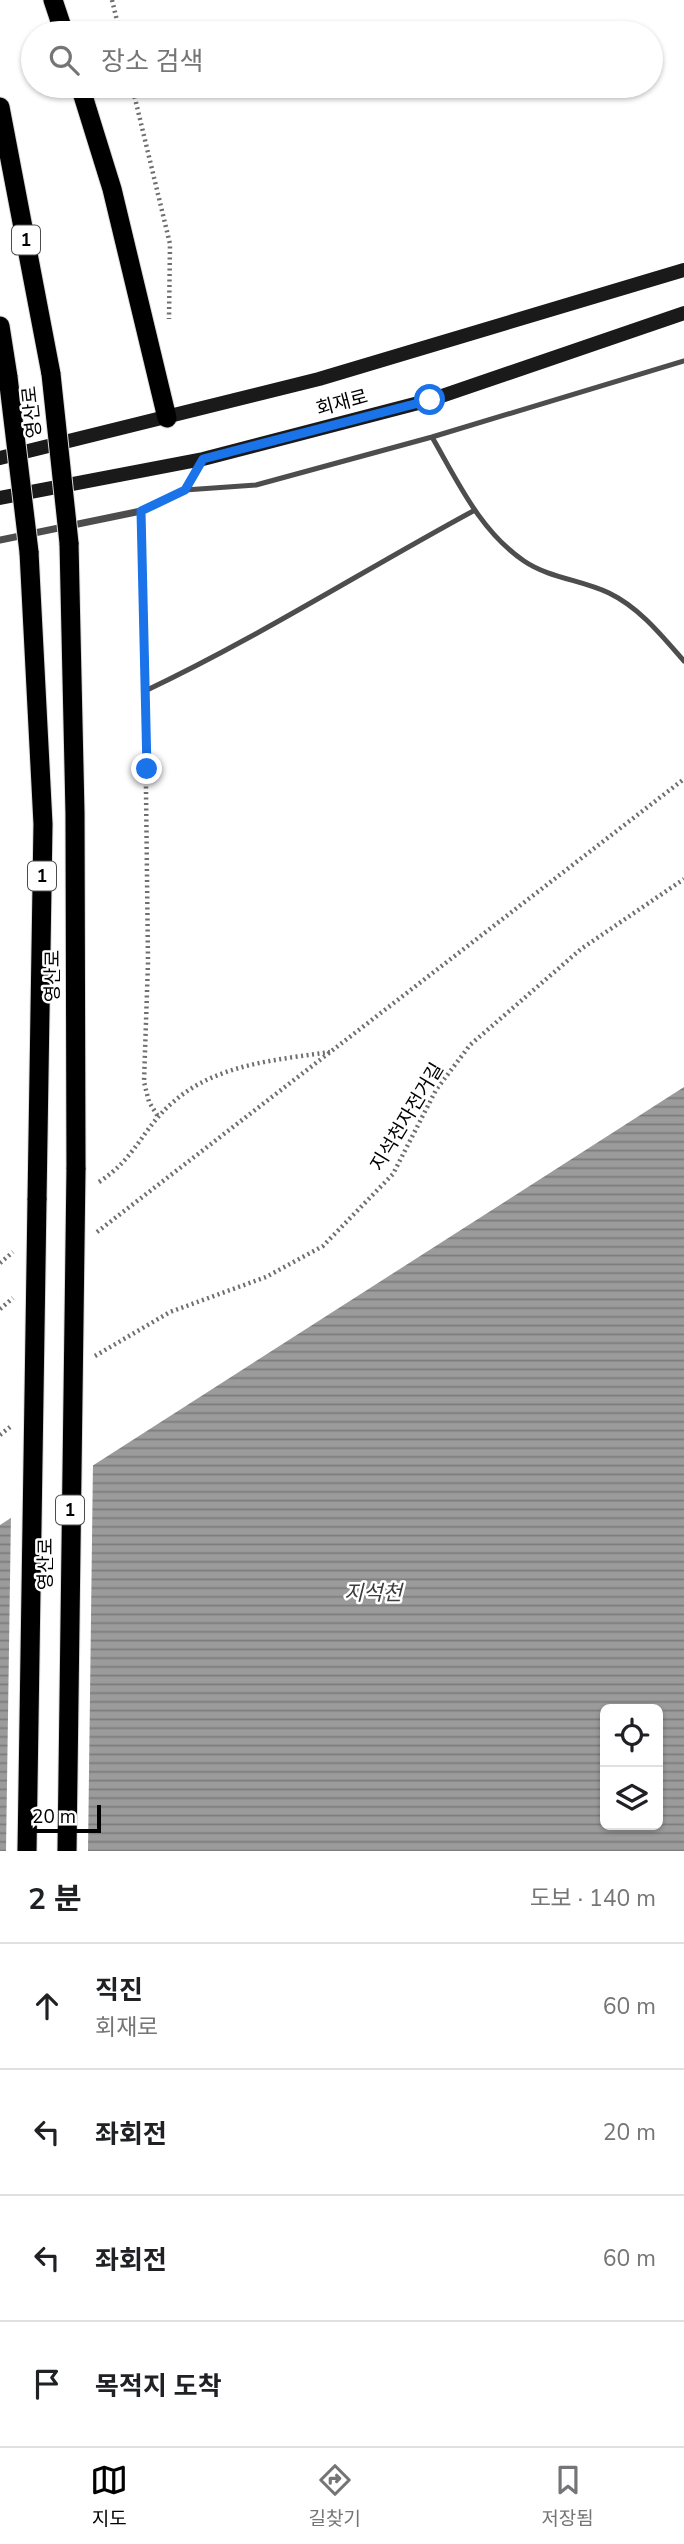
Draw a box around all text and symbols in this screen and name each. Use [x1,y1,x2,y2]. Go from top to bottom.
search box [21,21,663,98]
icon: search [45,41,83,79]
text: 장소 검색 [101,44,203,79]
road number: 1 [12,226,40,254]
street label: 회재로 [313,384,371,422]
route start [414,384,445,415]
street label: 영산로 [16,385,48,439]
route end [131,753,162,784]
road number: 1 [28,862,56,890]
street label: 영산로 [40,950,66,1002]
street label: 지석천자전거길 [364,1058,450,1176]
road number: 1 [56,1496,84,1525]
street label: 영산로 [33,1538,59,1590]
water label: 지석천 [344,1579,405,1607]
map controls [600,1704,663,1830]
button: locate [600,1704,663,1767]
button: layers [600,1767,663,1830]
scale bar [21,1802,102,1834]
text: 20 m [32,1804,76,1830]
text: 2 분 [28,1879,82,1920]
text: 도보 · 140 m [530,1883,656,1914]
text: 직진 [95,1973,143,2008]
icon: ahead [28,1987,66,2025]
text: 60 m [603,1991,656,2022]
text: 회재로 [95,2012,158,2043]
icon: left [28,2113,66,2151]
text: 좌회전 [95,2117,167,2152]
text: 20 m [603,2117,656,2148]
icon: left [28,2239,66,2277]
text: 좌회전 [95,2243,167,2278]
text: 60 m [603,2243,656,2274]
icon: arrive [28,2365,66,2403]
text: 목적지 도착 [95,2369,222,2404]
tab: 지도 [90,2461,128,2532]
tab: 길찾기 [309,2461,361,2532]
tab: 저장됨 [541,2461,594,2532]

